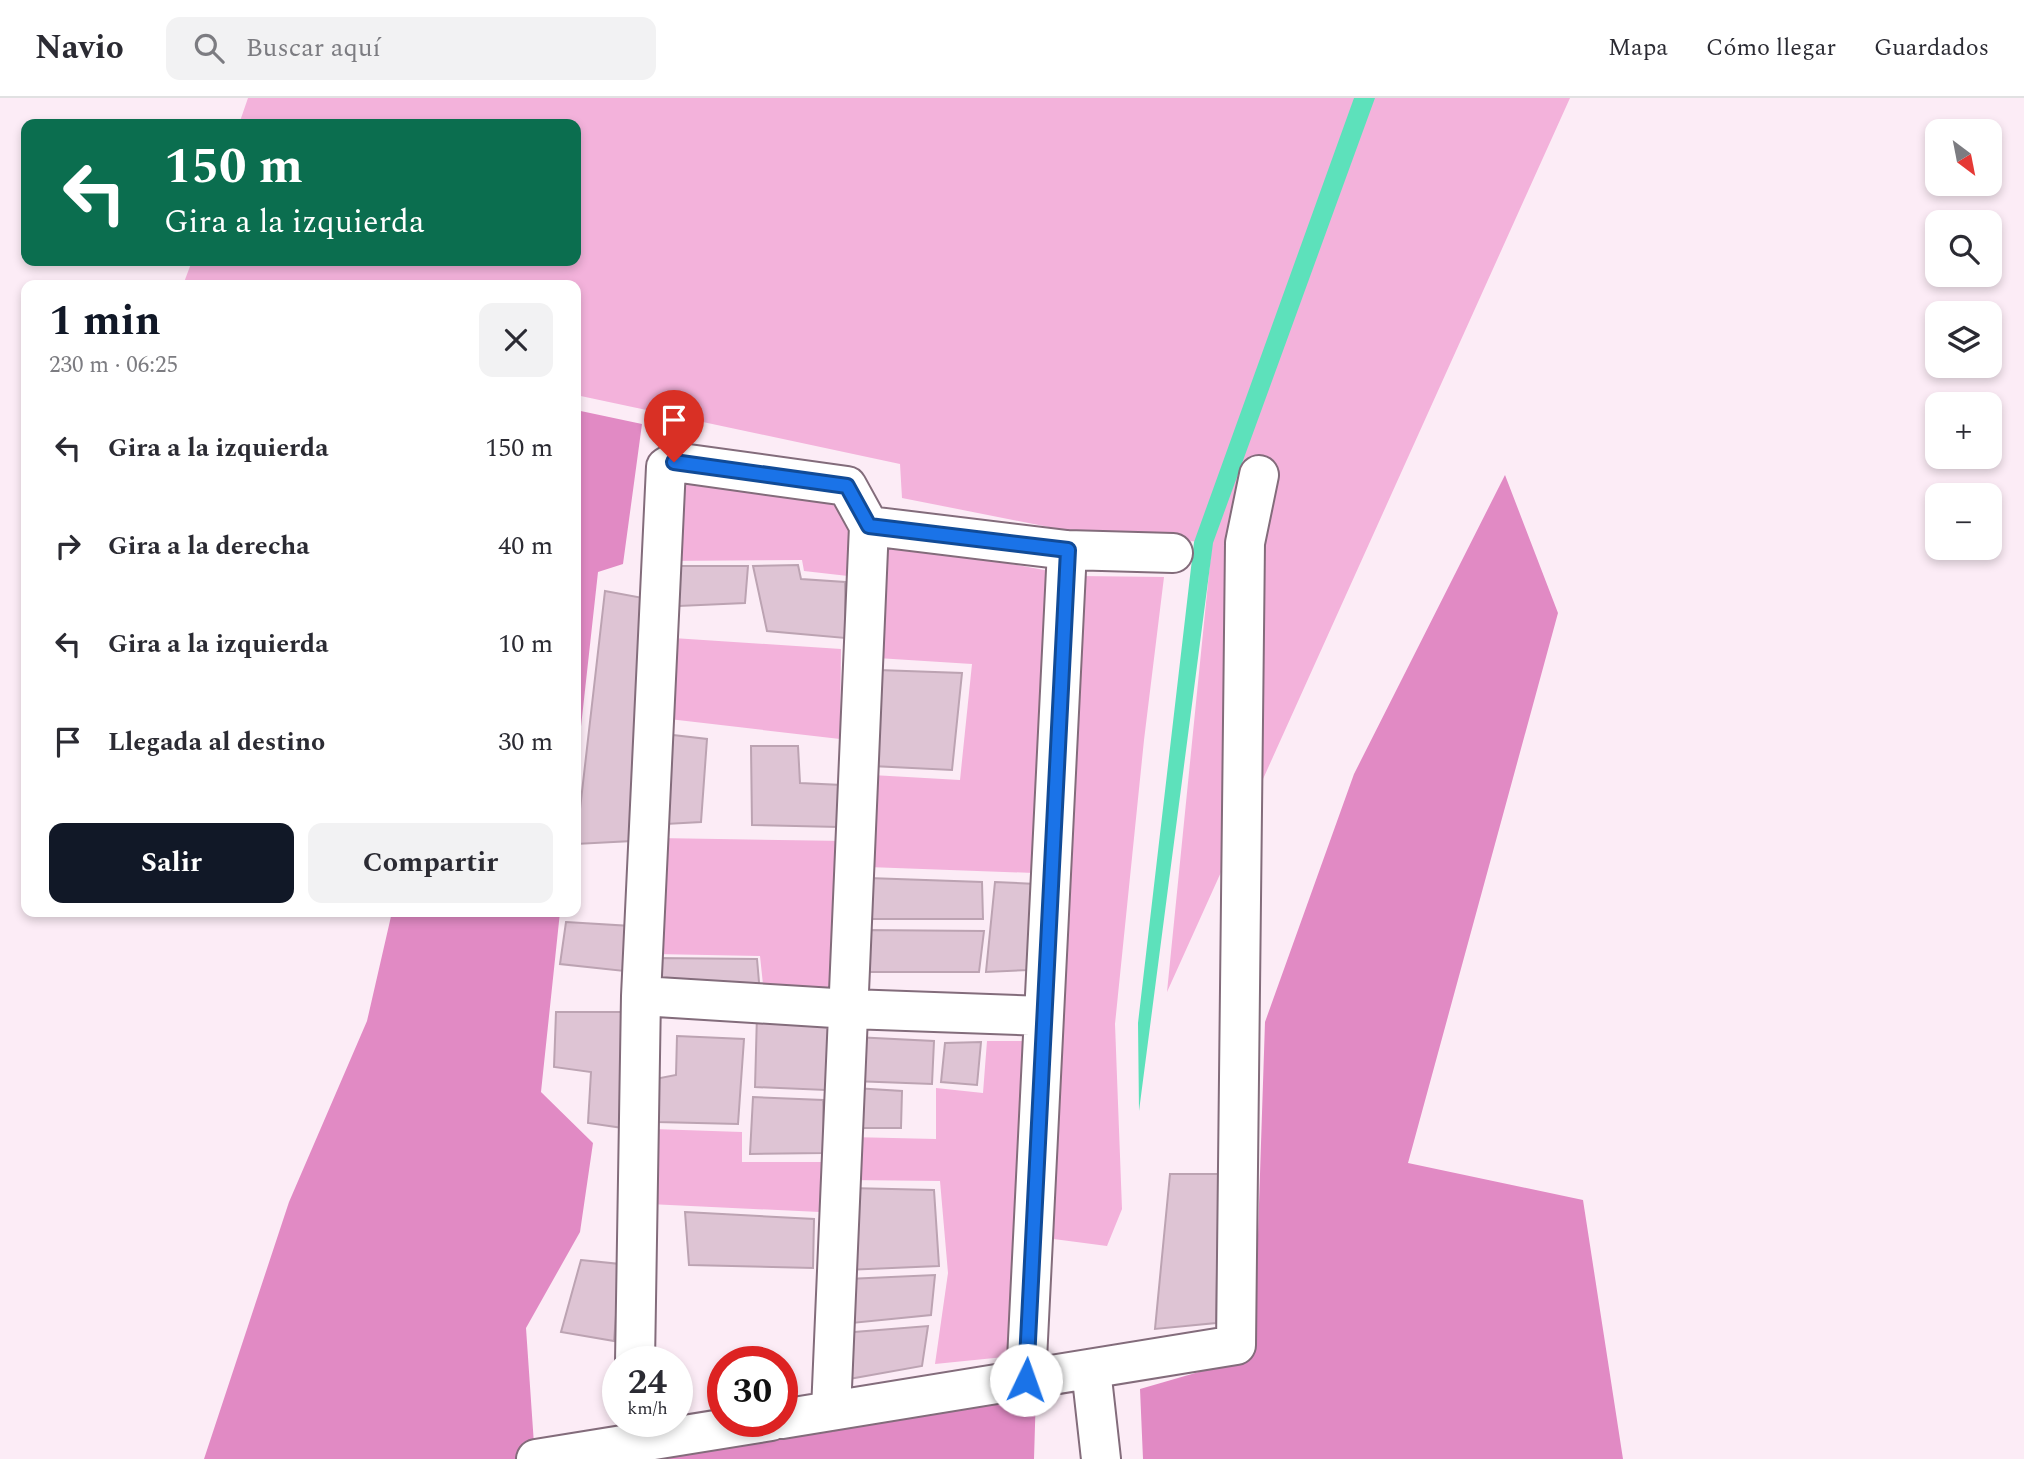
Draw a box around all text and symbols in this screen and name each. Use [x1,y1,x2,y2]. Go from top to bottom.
search box [166,17,656,80]
text: Navio [35,23,124,73]
text: Buscar aquí [246,28,381,68]
icon: search [190,29,228,67]
text: Mapa [1608,30,1668,66]
text: Cómo llegar [1706,30,1836,66]
text: Guardados [1874,30,1989,66]
north arrow [1925,119,2002,196]
map controls [1925,119,2002,560]
text: 150 m [164,130,303,205]
icon: left [49,147,140,238]
text: Gira a la izquierda [164,198,425,247]
button: search [1925,210,2002,287]
text: 1 min [49,290,161,353]
button: layers [1925,301,2002,378]
button: close [479,303,553,377]
text: 230 m · 06:25 [49,348,178,383]
pin [644,390,704,462]
button: + [1925,392,2002,469]
icon: arrive [655,401,693,439]
text: Gira a la izquierda [108,428,329,468]
text: 150 m [485,428,553,468]
icon: left [49,429,87,467]
button: − [1925,483,2002,560]
text: Gira a la derecha [108,526,310,566]
text: 40 m [498,526,553,566]
icon: right [49,527,87,565]
text: Gira a la izquierda [108,624,329,664]
text: 10 m [498,624,553,664]
icon: left [49,625,87,663]
text: Llegada al destino [108,722,325,762]
text: 30 m [498,722,553,762]
icon: arrive [49,723,87,761]
button: Salir [49,823,294,903]
button: Compartir [308,823,553,903]
position arrow [989,1343,1063,1417]
speed limit sign: 30 [707,1346,798,1437]
text: 24 [628,1356,667,1409]
text: km/h [627,1395,668,1422]

